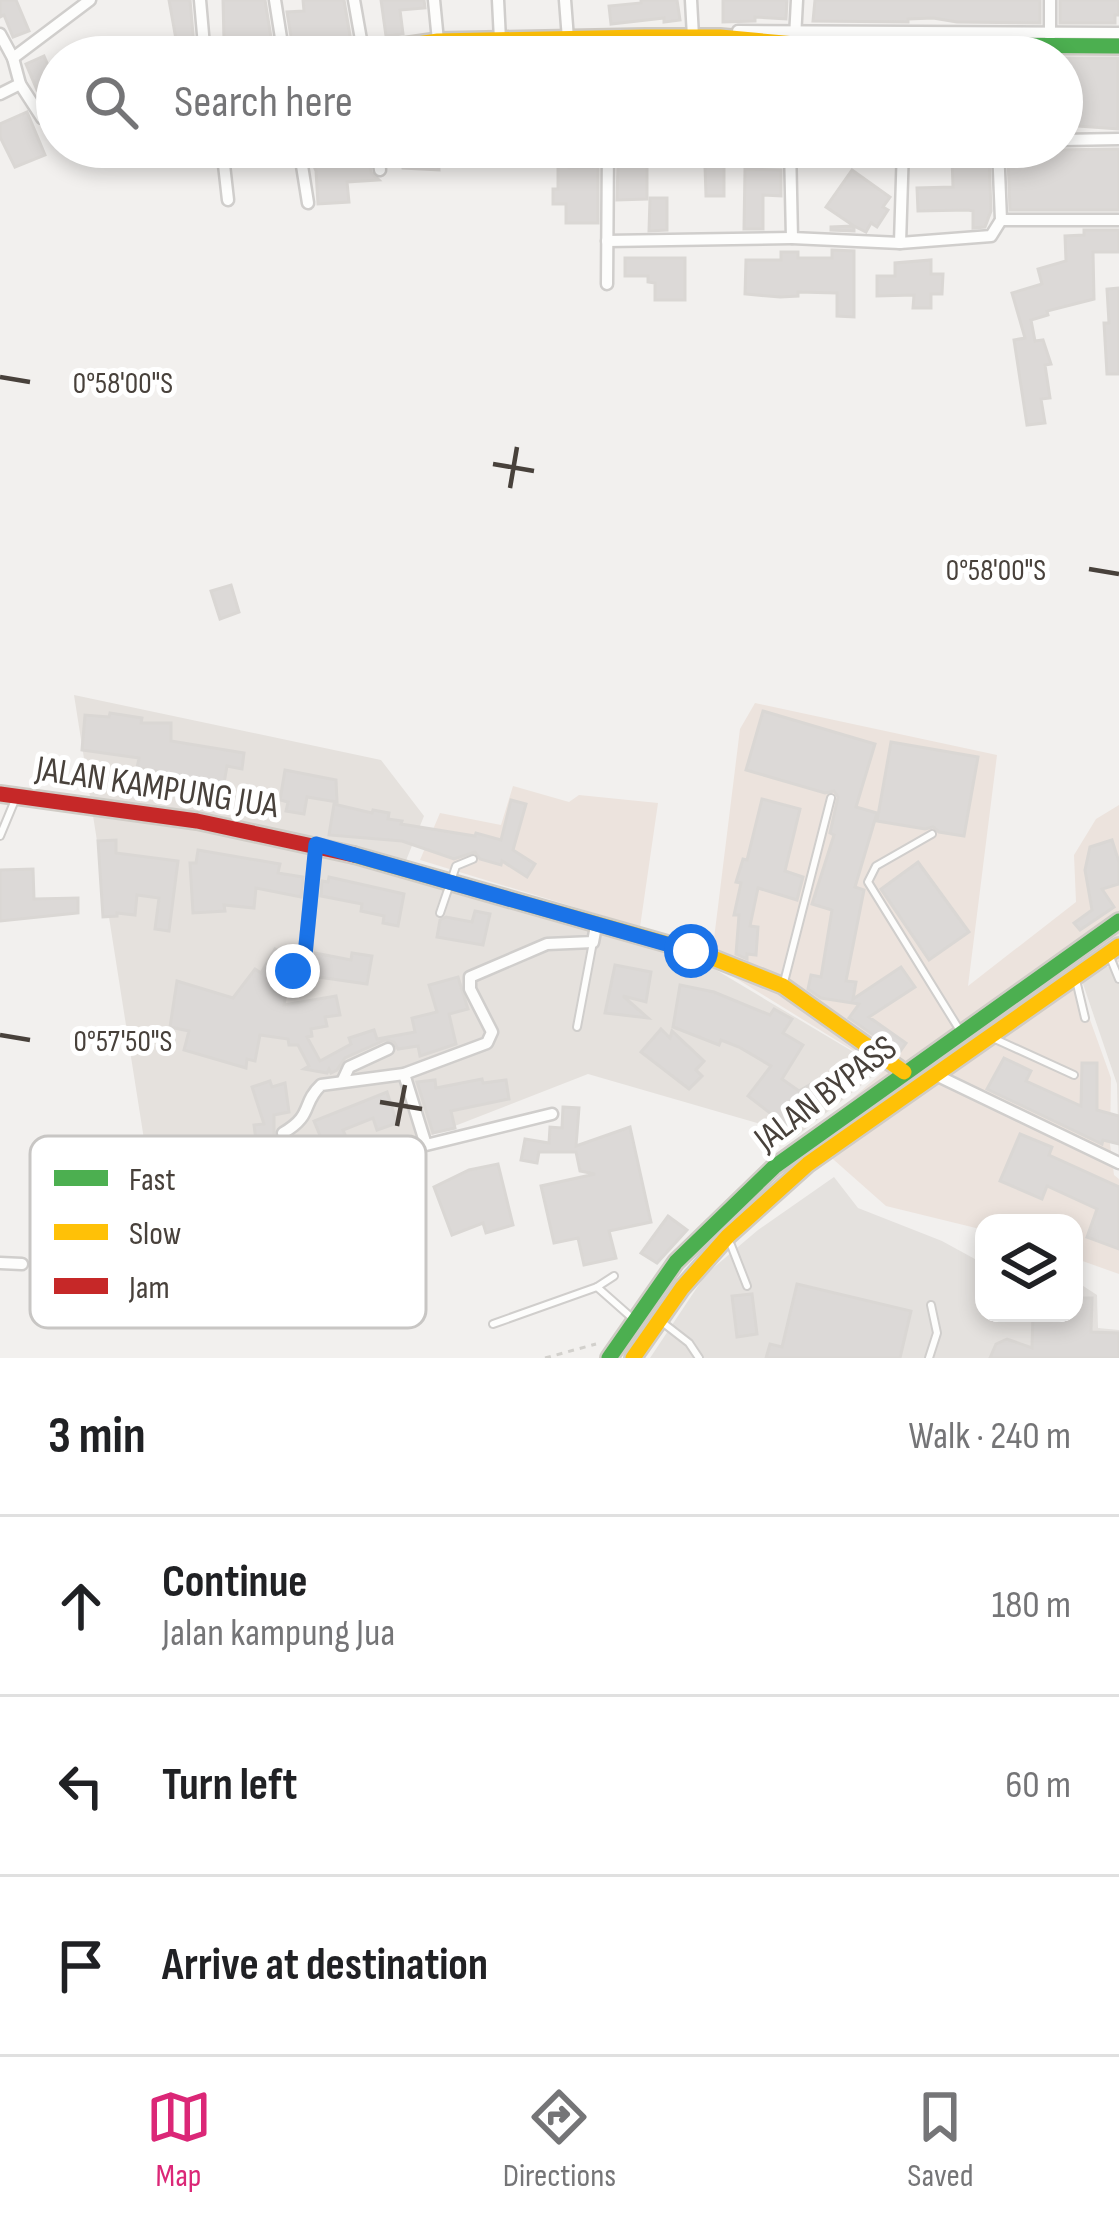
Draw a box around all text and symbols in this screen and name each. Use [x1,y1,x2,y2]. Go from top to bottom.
search box [36,36,1083,168]
icon: search [78,69,144,135]
text: Search here [174,75,353,130]
text: 0°58'00"S [73,366,173,402]
text: 0°58'00"S [946,553,1046,589]
street label: JALAN KAMPUNG JUA [32,747,282,828]
route start [664,924,718,978]
route end [266,944,320,998]
text: 0°57'50"S [74,1024,172,1060]
street label: JALAN BYPASS [746,1027,905,1162]
legend [30,1136,426,1328]
text: Fast [129,1160,176,1200]
text: Slow [129,1214,181,1254]
map controls [975,1214,1083,1322]
button: layers [975,1214,1083,1322]
text: Jam [128,1268,170,1308]
text: 3 min [48,1406,146,1467]
text: Walk · 240 m [909,1413,1071,1460]
text: Continue [162,1555,308,1610]
icon: ahead [48,1573,114,1639]
text: 180 m [992,1582,1071,1629]
text: Jalan kampung Jua [162,1610,395,1657]
icon: left [48,1753,114,1819]
text: Turn left [162,1758,297,1813]
text: 60 m [1005,1762,1071,1809]
icon: arrive [48,1933,114,1999]
text: Arrive at destination [162,1938,488,1993]
tab: Map [146,2084,212,2196]
tab: Directions [503,2084,616,2196]
tab: Saved [907,2084,973,2196]

